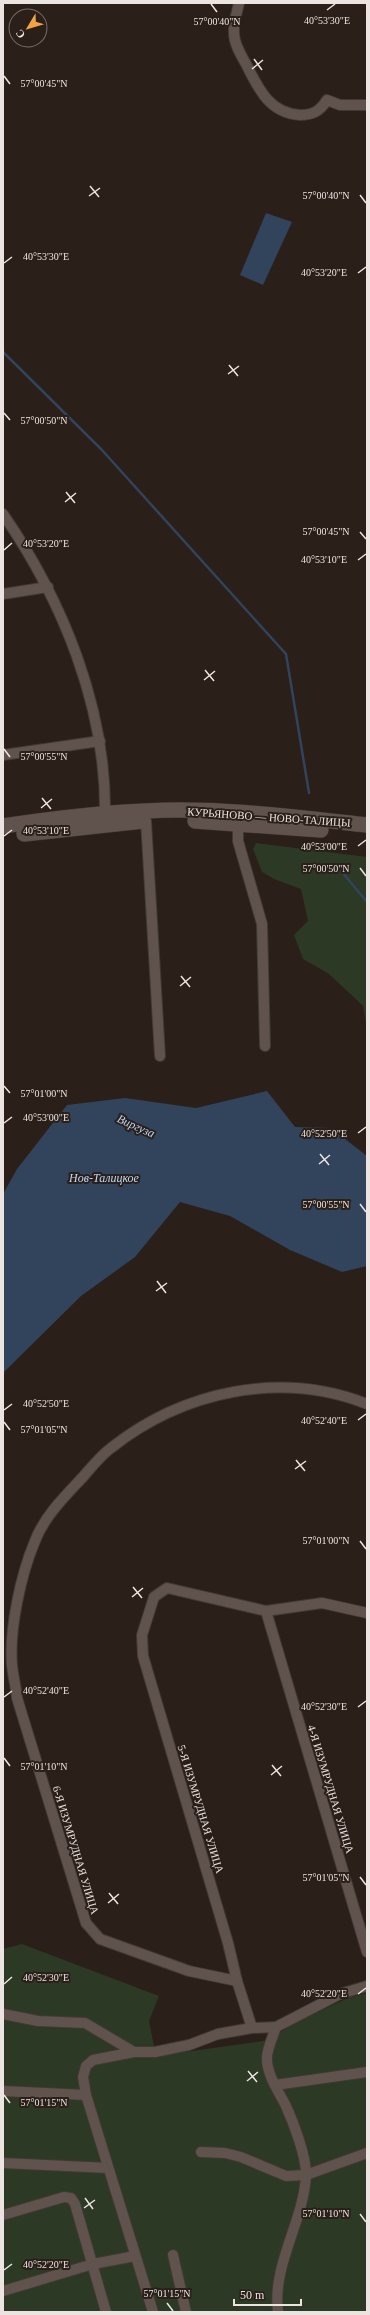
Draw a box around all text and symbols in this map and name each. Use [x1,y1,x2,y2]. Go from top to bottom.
north arrow [8,8,48,48]
text: 40°53'30"E [304,15,350,26]
text: 57°00'40"N [193,16,241,27]
text: С [13,27,27,41]
text: 57°00'45"N [20,78,68,89]
text: 57°00'40"N [302,190,350,201]
text: 40°53'30"E [23,251,69,262]
text: 40°53'20"E [301,267,347,278]
text: 57°00'50"N [20,415,68,426]
text: 57°00'45"N [302,526,350,537]
text: 40°53'20"E [23,538,69,549]
text: 40°53'10"E [301,554,347,565]
text: 57°00'55"N [20,751,68,762]
street label: КУРЬЯНОВО — НОВО-ТАЛИЦЫ [187,805,351,829]
text: 40°53'10"E [23,825,69,836]
text: 40°53'00"E [301,841,347,852]
text: 57°00'50"N [302,863,350,874]
text: 57°01'00"N [20,1088,68,1099]
water label: Виргуза [115,1111,157,1141]
text: 40°53'00"E [23,1112,69,1123]
text: 40°52'50"E [301,1128,347,1139]
water label: Нов-Талицкое [68,1171,140,1185]
text: 57°00'55"N [302,1199,350,1210]
text: 40°52'50"E [23,1398,69,1409]
text: 40°52'40"E [301,1415,347,1426]
text: 57°01'05"N [20,1424,68,1435]
text: 57°01'00"N [302,1535,350,1546]
text: 40°52'40"E [23,1685,69,1696]
text: 40°52'30"E [301,1701,347,1712]
street label: 4-Я ИЗУМРУДНАЯ УЛИЦА [306,1723,356,1855]
street label: 5-Я ИЗУМРУДНАЯ УЛИЦА [176,1743,226,1875]
text: 57°01'10"N [20,1761,68,1772]
street label: 6-Я ИЗУМРУДНАЯ УЛИЦА [51,1784,101,1916]
text: 57°01'05"N [302,1872,350,1883]
text: 40°52'30"E [23,1972,69,1983]
text: 40°52'20"E [301,1988,347,1999]
text: 57°01'15"N [20,2097,68,2108]
text: 57°01'10"N [302,2208,350,2219]
text: 40°52'20"E [23,2259,69,2270]
scale bar [234,2281,301,2307]
text: 57°01'15"N [143,2288,191,2299]
text: 50 m [240,2288,265,2302]

